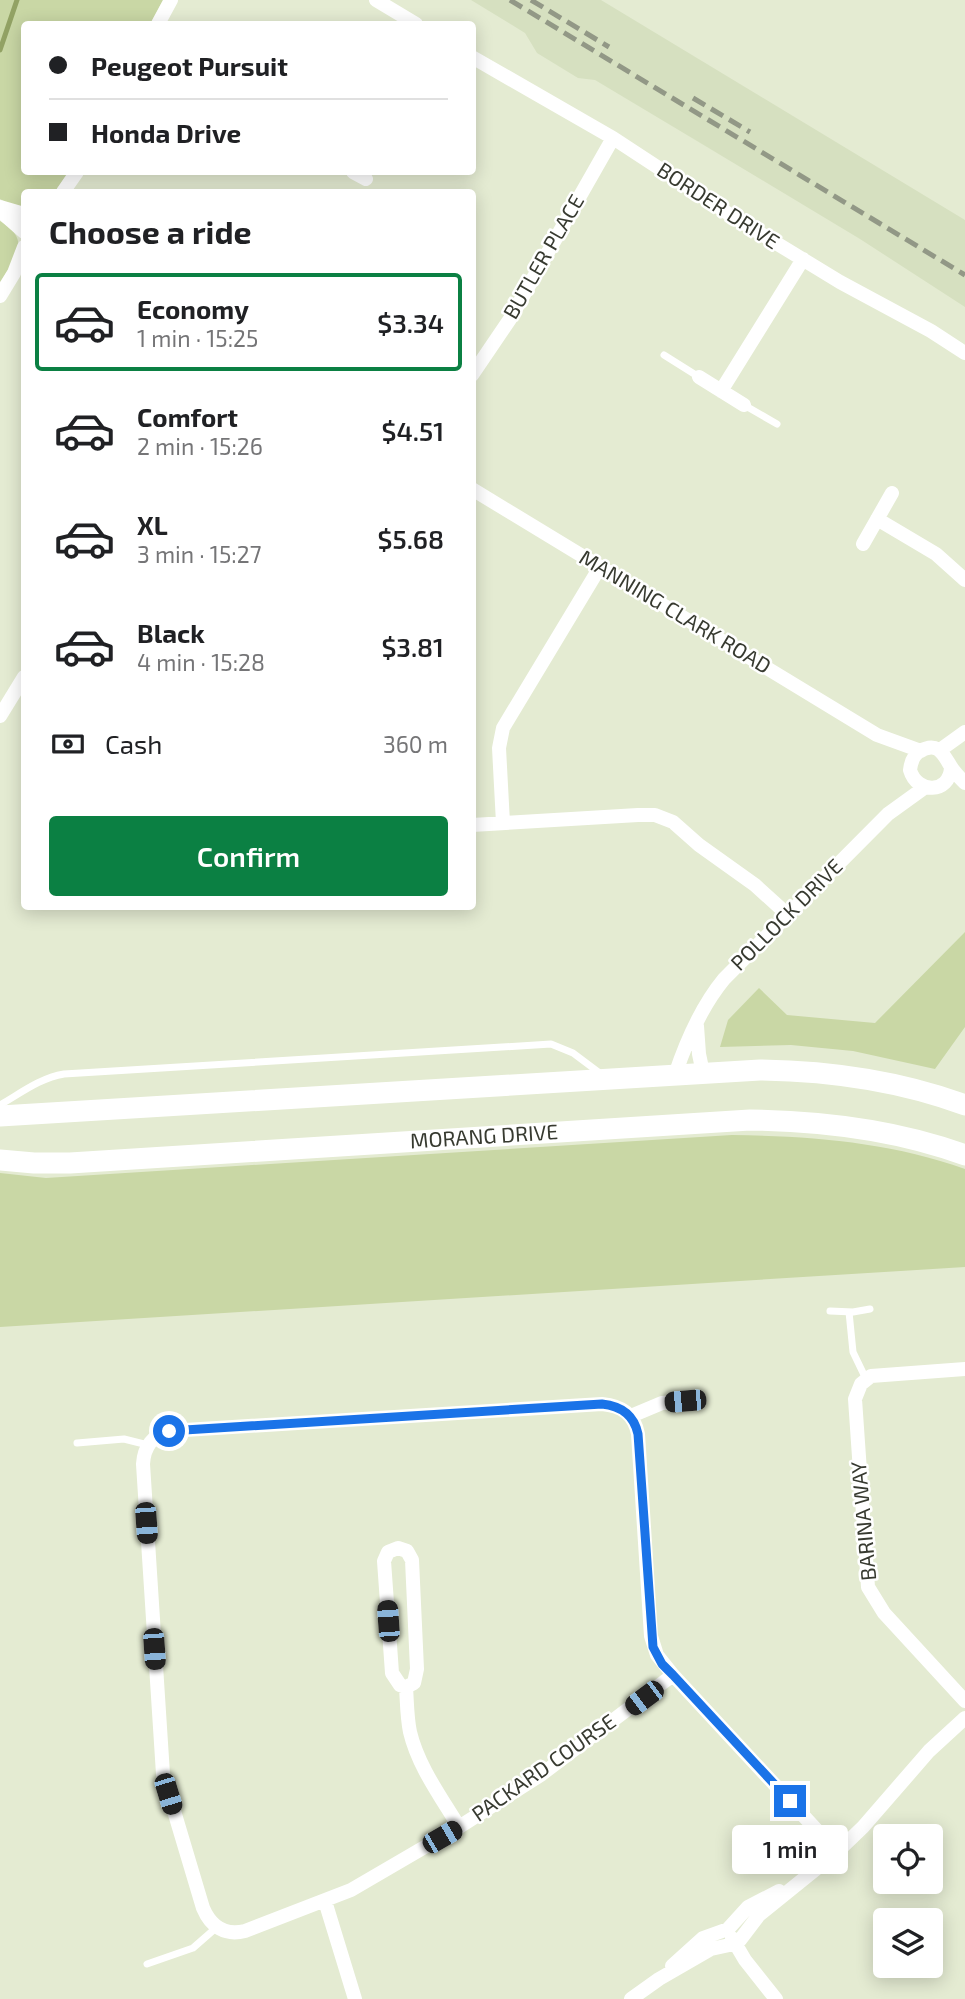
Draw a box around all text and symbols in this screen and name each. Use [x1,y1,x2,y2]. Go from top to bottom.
text: Peugeot Pursuit [91,50,288,81]
text: Honda Drive [91,117,241,148]
street label: BORDER DRIVE [653,156,784,253]
street label: BUTLER PLACE [497,190,588,323]
text: Choose a ride [49,212,252,250]
icon: car [53,291,116,354]
text: Economy [137,293,249,324]
text: $3.34 [377,307,444,338]
text: 1 min · 15:25 [137,324,258,352]
icon: car [53,399,116,462]
text: Comfort [137,401,238,432]
text: $4.51 [382,415,444,446]
text: 2 min · 15:26 [137,432,263,460]
icon: car [53,507,116,570]
text: XL [137,509,168,540]
text: $5.68 [378,523,444,554]
text: 3 min · 15:27 [137,540,261,568]
street label: MANNING CLARK ROAD [576,544,776,678]
icon: car [53,615,116,678]
text: Black [137,617,205,648]
text: $3.81 [381,631,444,662]
text: 4 min · 15:28 [137,648,265,676]
icon: cash [49,725,87,763]
text: Cash [105,728,162,759]
text: 360 m [383,730,448,758]
button: Confirm [49,816,448,896]
street label: POLLOCK DRIVE [725,853,847,975]
street label: MORANG DRIVE [409,1118,559,1152]
car [664,1389,707,1413]
route start [153,1415,185,1447]
street label: BARINA WAY [845,1460,880,1582]
car [135,1501,158,1545]
car [377,1599,400,1643]
car [143,1627,166,1671]
car [621,1677,668,1719]
street label: PACKARD COURSE [466,1708,620,1826]
car [152,1771,185,1817]
route end [774,1785,806,1817]
car [419,1817,466,1857]
map controls [873,1824,943,1978]
button: locate [873,1824,943,1894]
callout: 1 min [732,1826,848,1874]
text: 1 min [763,1835,817,1863]
button: layers [873,1908,943,1978]

